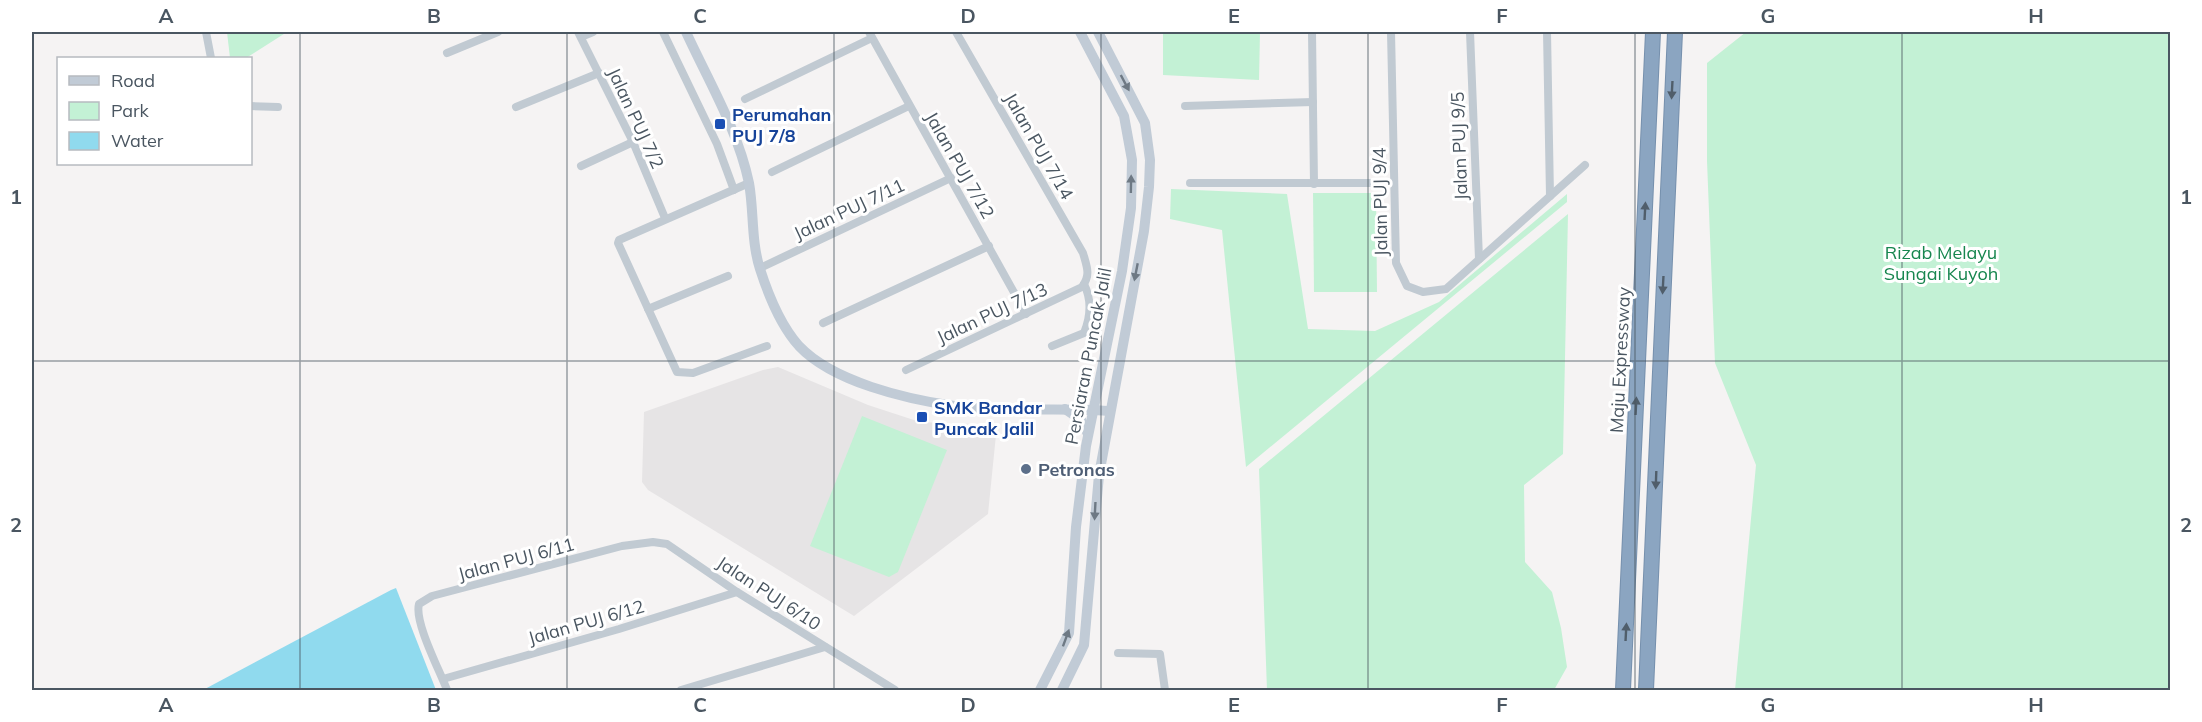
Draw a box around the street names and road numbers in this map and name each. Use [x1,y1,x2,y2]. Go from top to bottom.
street label: Jalan PUJ 7/2 [603,64,669,172]
street label: Jalan PUJ 7/14 [999,88,1079,204]
street label: Jalan PUJ 9/5 [1446,91,1472,201]
street label: Jalan PUJ 7/12 [920,107,1000,223]
street label: Jalan PUJ 9/4 [1368,147,1392,257]
street label: Jalan PUJ 7/11 [790,173,908,245]
street label: Persiaran Puncak Jalil [1060,266,1116,446]
street label: Jalan PUJ 7/13 [933,277,1051,349]
street label: Maju Expressway [1605,286,1635,434]
street label: Jalan PUJ 6/11 [455,532,577,586]
street label: Jalan PUJ 6/10 [713,551,825,635]
street label: Jalan PUJ 6/12 [525,594,647,650]

